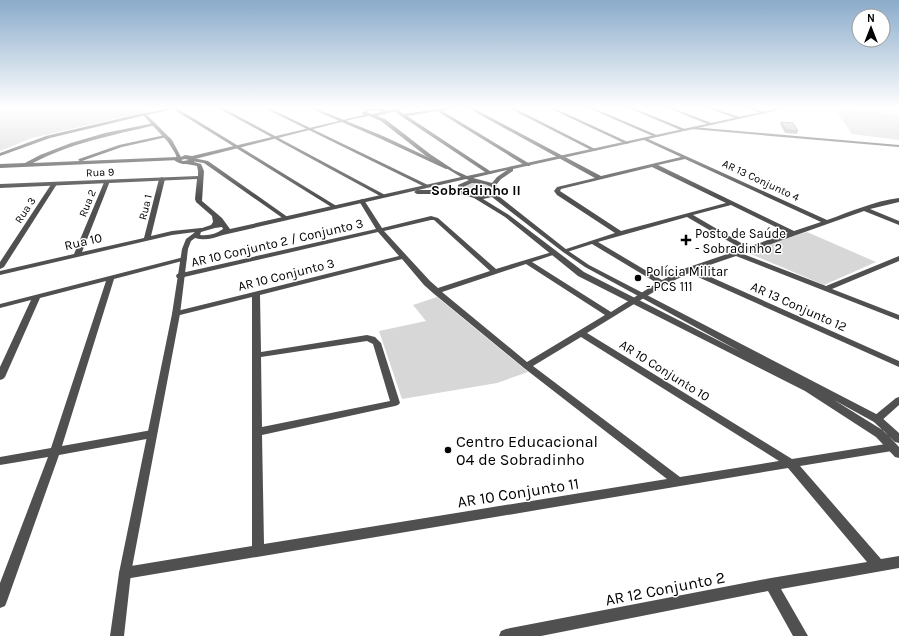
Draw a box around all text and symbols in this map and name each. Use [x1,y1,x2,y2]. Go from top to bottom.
north arrow [851,8,891,48]
text: N [867,12,875,25]
street label: AR 13 Conjunto 4 [720,157,801,204]
street label: Rua 9 [86,166,114,179]
district label: Sobradinho II [431,182,521,199]
street label: Rua 2 [76,188,99,219]
street label: Rua 1 [136,193,155,221]
street label: Rua 3 [12,195,39,226]
street label: AR 10 Conjunto 2 / Conjunto 3 [190,215,365,270]
place label: Posto de Saúde - Sobradinho 2 [695,226,786,256]
street label: Rua 10 [63,230,104,253]
marker: Posto de Saúde - Sobradinho 2 [680,234,692,246]
street label: AR 10 Conjunto 3 [236,255,336,294]
place label: Polícia Militar - PCS 111 [646,264,728,294]
marker: Polícia Militar - PCS 111 [633,273,643,283]
street label: AR 13 Conjunto 12 [749,279,849,334]
street label: AR 10 Conjunto 10 [617,337,713,404]
place label: Centro Educacional 04 de Sobradinho [456,432,598,469]
marker: Centro Educacional 04 de Sobradinho [443,445,453,455]
street label: AR 10 Conjunto 11 [456,473,580,512]
street label: AR 12 Conjunto 2 [604,568,727,609]

